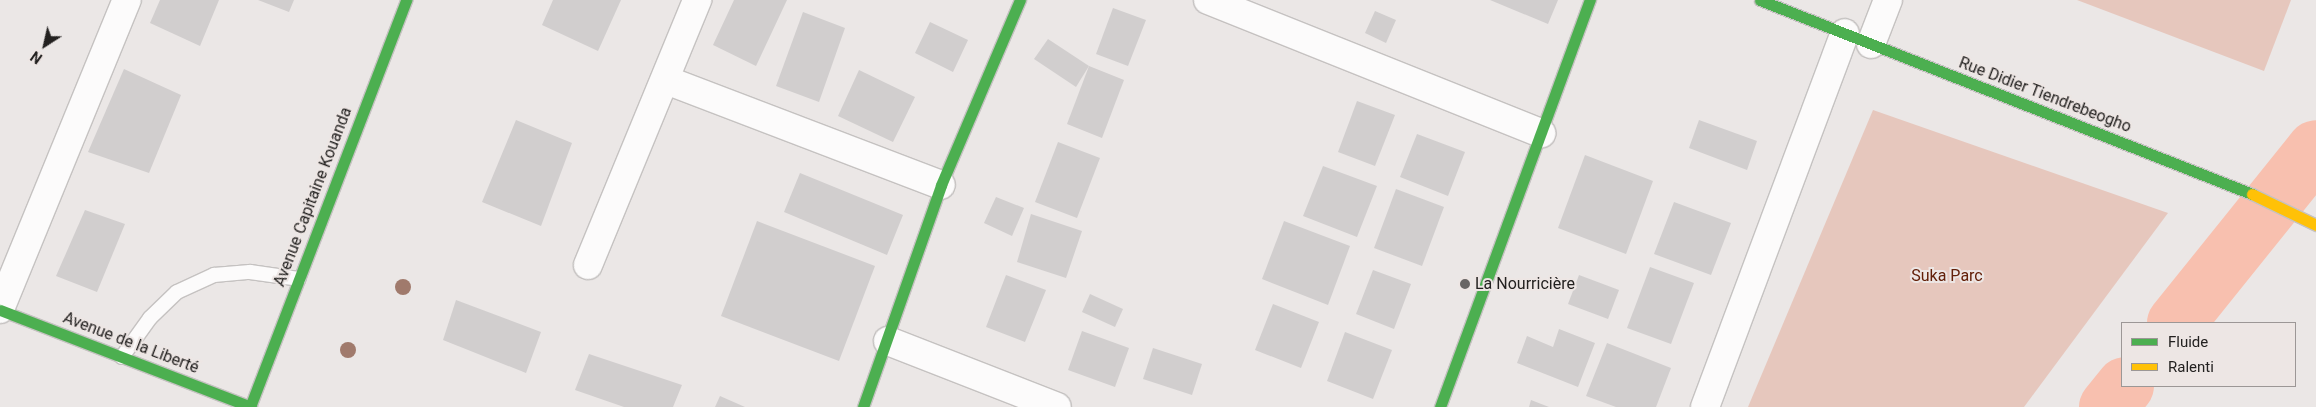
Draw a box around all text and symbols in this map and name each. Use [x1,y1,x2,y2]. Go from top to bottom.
north arrow [20,20,70,70]
text: N [28,48,45,67]
street label: Rue Didier Tiendrebeogho [1956,53,2134,137]
street label: Avenue Capitaine Kouanda [270,105,356,289]
park label: Suka Parc [1911,266,1983,286]
place label: La Nourricière [1475,274,1575,294]
marker: La Nourricière [1459,278,1471,290]
street label: Avenue de la Liberté [60,308,202,378]
legend [2121,322,2296,387]
text: Fluide [2168,333,2208,351]
text: Ralenti [2168,358,2214,376]

